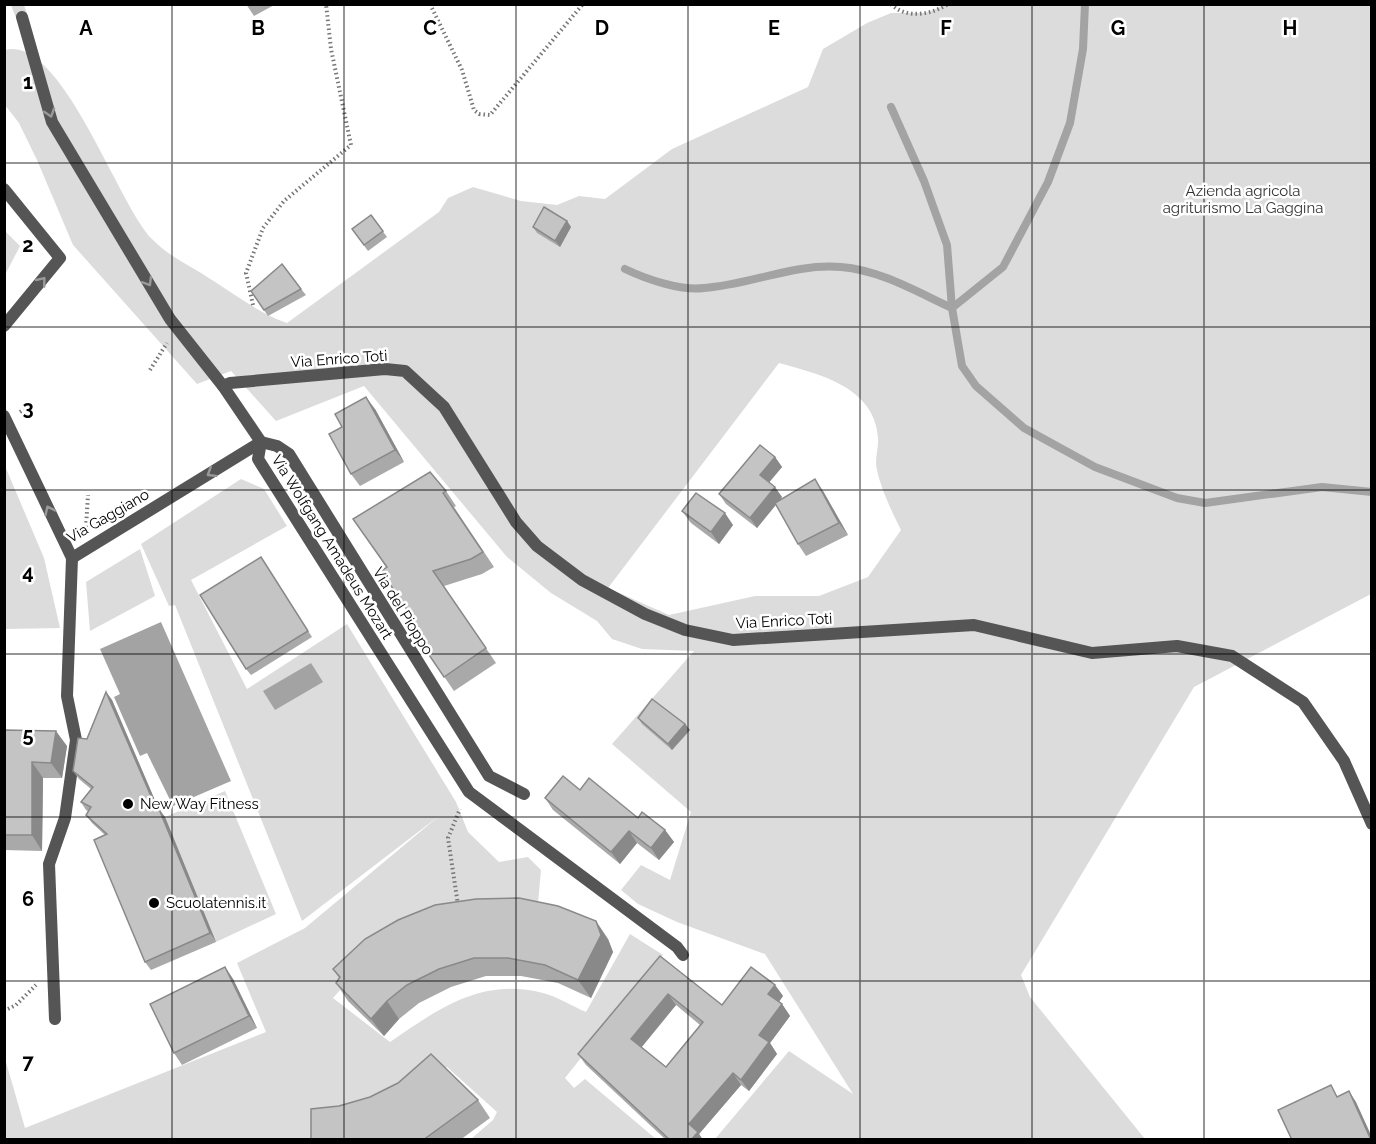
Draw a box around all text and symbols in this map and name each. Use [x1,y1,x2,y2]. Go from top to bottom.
text: A [79,16,93,40]
text: B [251,16,265,40]
text: C [423,16,437,40]
text: D [595,16,609,40]
text: E [768,16,780,40]
text: F [940,16,952,40]
text: G [1111,16,1125,40]
text: H [1283,16,1297,40]
text: 1 [23,70,33,94]
one-way arrow [43,107,55,118]
park label: Azienda agricola agriturismo La Gaggina [1163,182,1323,217]
text: 2 [22,233,34,257]
one-way arrow [140,276,152,286]
one-way arrow [34,277,45,288]
street label: Via Enrico Toti [290,347,388,371]
text: 3 [22,396,34,420]
street label: Via Wolfgang Amadeus Mozart [268,451,396,643]
one-way arrow [207,465,217,477]
street label: Via Gaggiano [64,485,152,547]
one-way arrow [45,506,57,517]
text: 4 [22,560,34,584]
street label: Via del Pioppo [369,564,437,658]
street label: Via Enrico Toti [735,609,833,633]
text: 5 [22,723,34,747]
place label: New Way Fitness [140,795,259,813]
marker: New Way Fitness [121,797,135,811]
text: 6 [22,887,34,911]
place label: Scuolatennis.it [166,894,266,912]
marker: Scuolatennis.it [147,896,161,910]
text: 7 [22,1050,34,1074]

